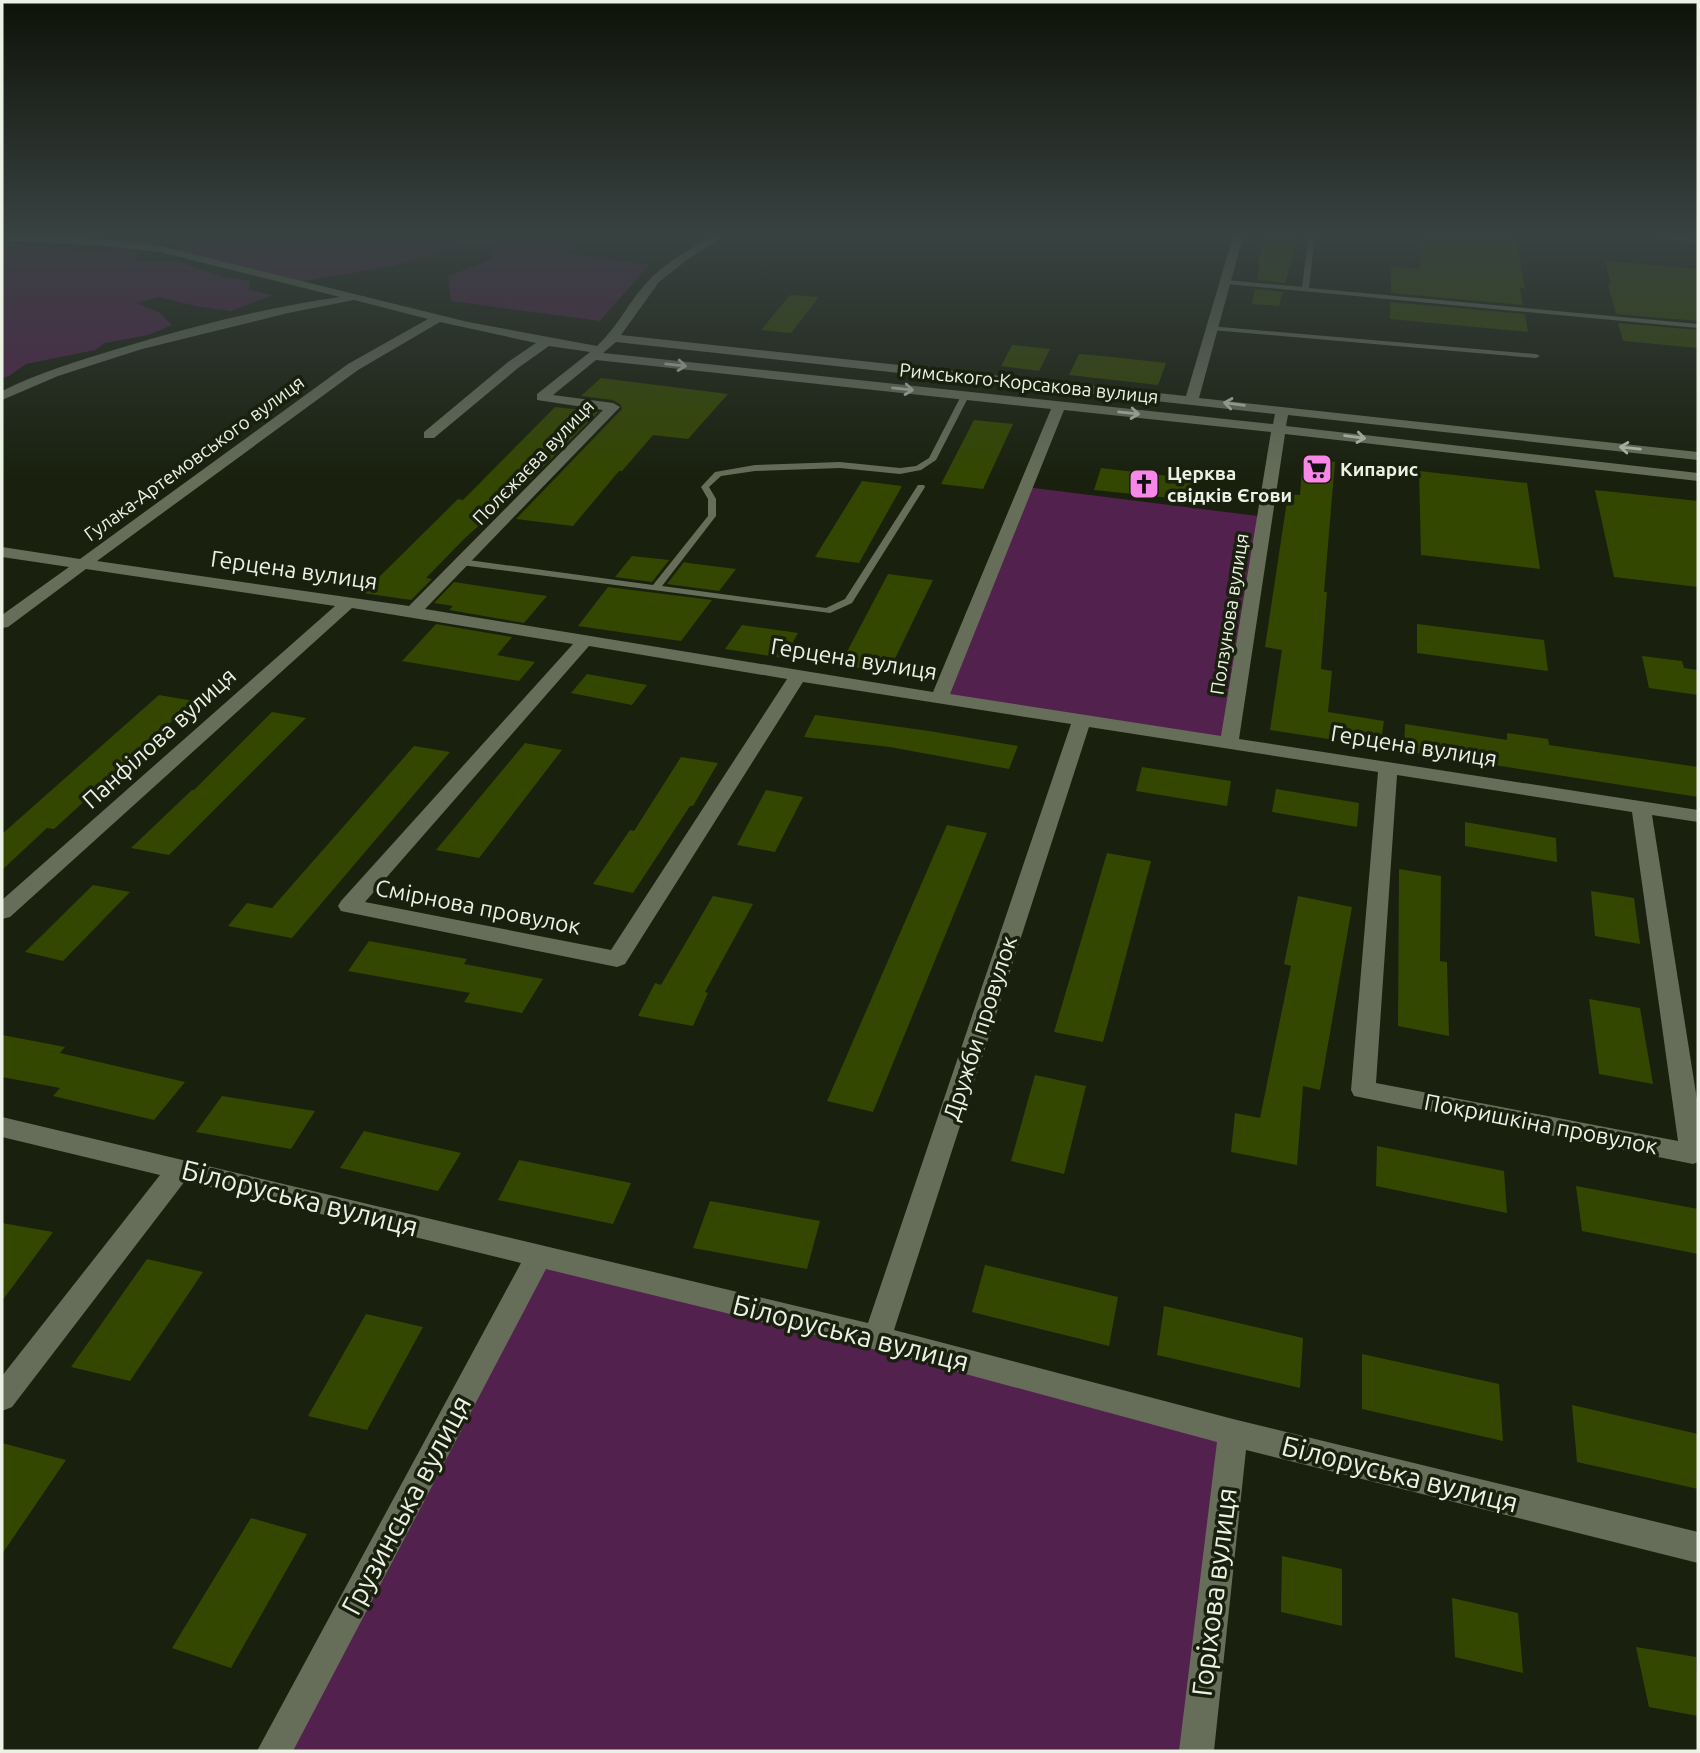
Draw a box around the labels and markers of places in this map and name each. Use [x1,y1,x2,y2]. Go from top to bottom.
supermarket icon: Кипарис [1300,452,1334,486]
place label: Кипарис [1340,458,1418,480]
place label: Церква свідків Єгови [1167,462,1292,506]
church icon: Церква свідків Єгови [1127,467,1161,501]

